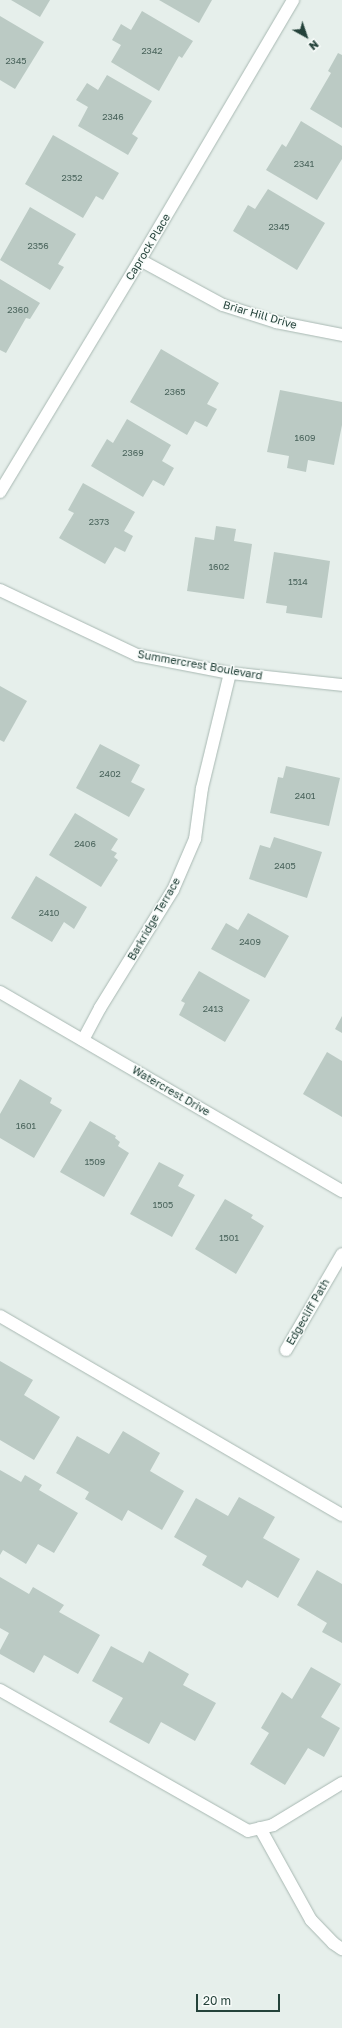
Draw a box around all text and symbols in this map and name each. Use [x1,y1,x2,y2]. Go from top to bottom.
north arrow [286,16,326,56]
text: N [307,38,321,53]
house number: 2342 [141,46,163,56]
house number: 2345 [5,56,27,66]
house number: 2346 [102,112,124,122]
house number: 2341 [294,159,314,169]
house number: 2352 [62,173,82,183]
street label: Caprock Place [123,211,173,283]
house number: 2345 [268,222,290,232]
house number: 2356 [27,241,49,251]
street label: Briar Hill Drive [222,298,298,332]
house number: 2360 [7,305,29,315]
house number: 2365 [164,387,186,397]
house number: 1609 [295,433,315,443]
house number: 2369 [122,448,144,458]
house number: 2373 [89,517,109,527]
house number: 1602 [209,562,229,572]
house number: 1514 [288,577,308,587]
street label: Summercrest Boulevard [137,648,263,682]
house number: 2402 [99,769,121,779]
house number: 2401 [295,791,315,801]
house number: 2406 [74,839,96,849]
house number: 2405 [274,861,296,871]
street label: Barkridge Terrace [125,875,183,963]
house number: 2410 [39,908,59,918]
house number: 2409 [239,937,261,947]
house number: 2413 [203,1004,223,1014]
street label: Watercrest Drive [130,1063,212,1119]
house number: 1601 [16,1121,36,1131]
house number: 1509 [85,1157,105,1167]
house number: 1505 [153,1200,173,1210]
house number: 1501 [219,1233,239,1243]
street label: Edgecliff Path [284,1277,332,1347]
scale bar [198,1986,282,2012]
text: 20 m [203,1993,231,2008]

